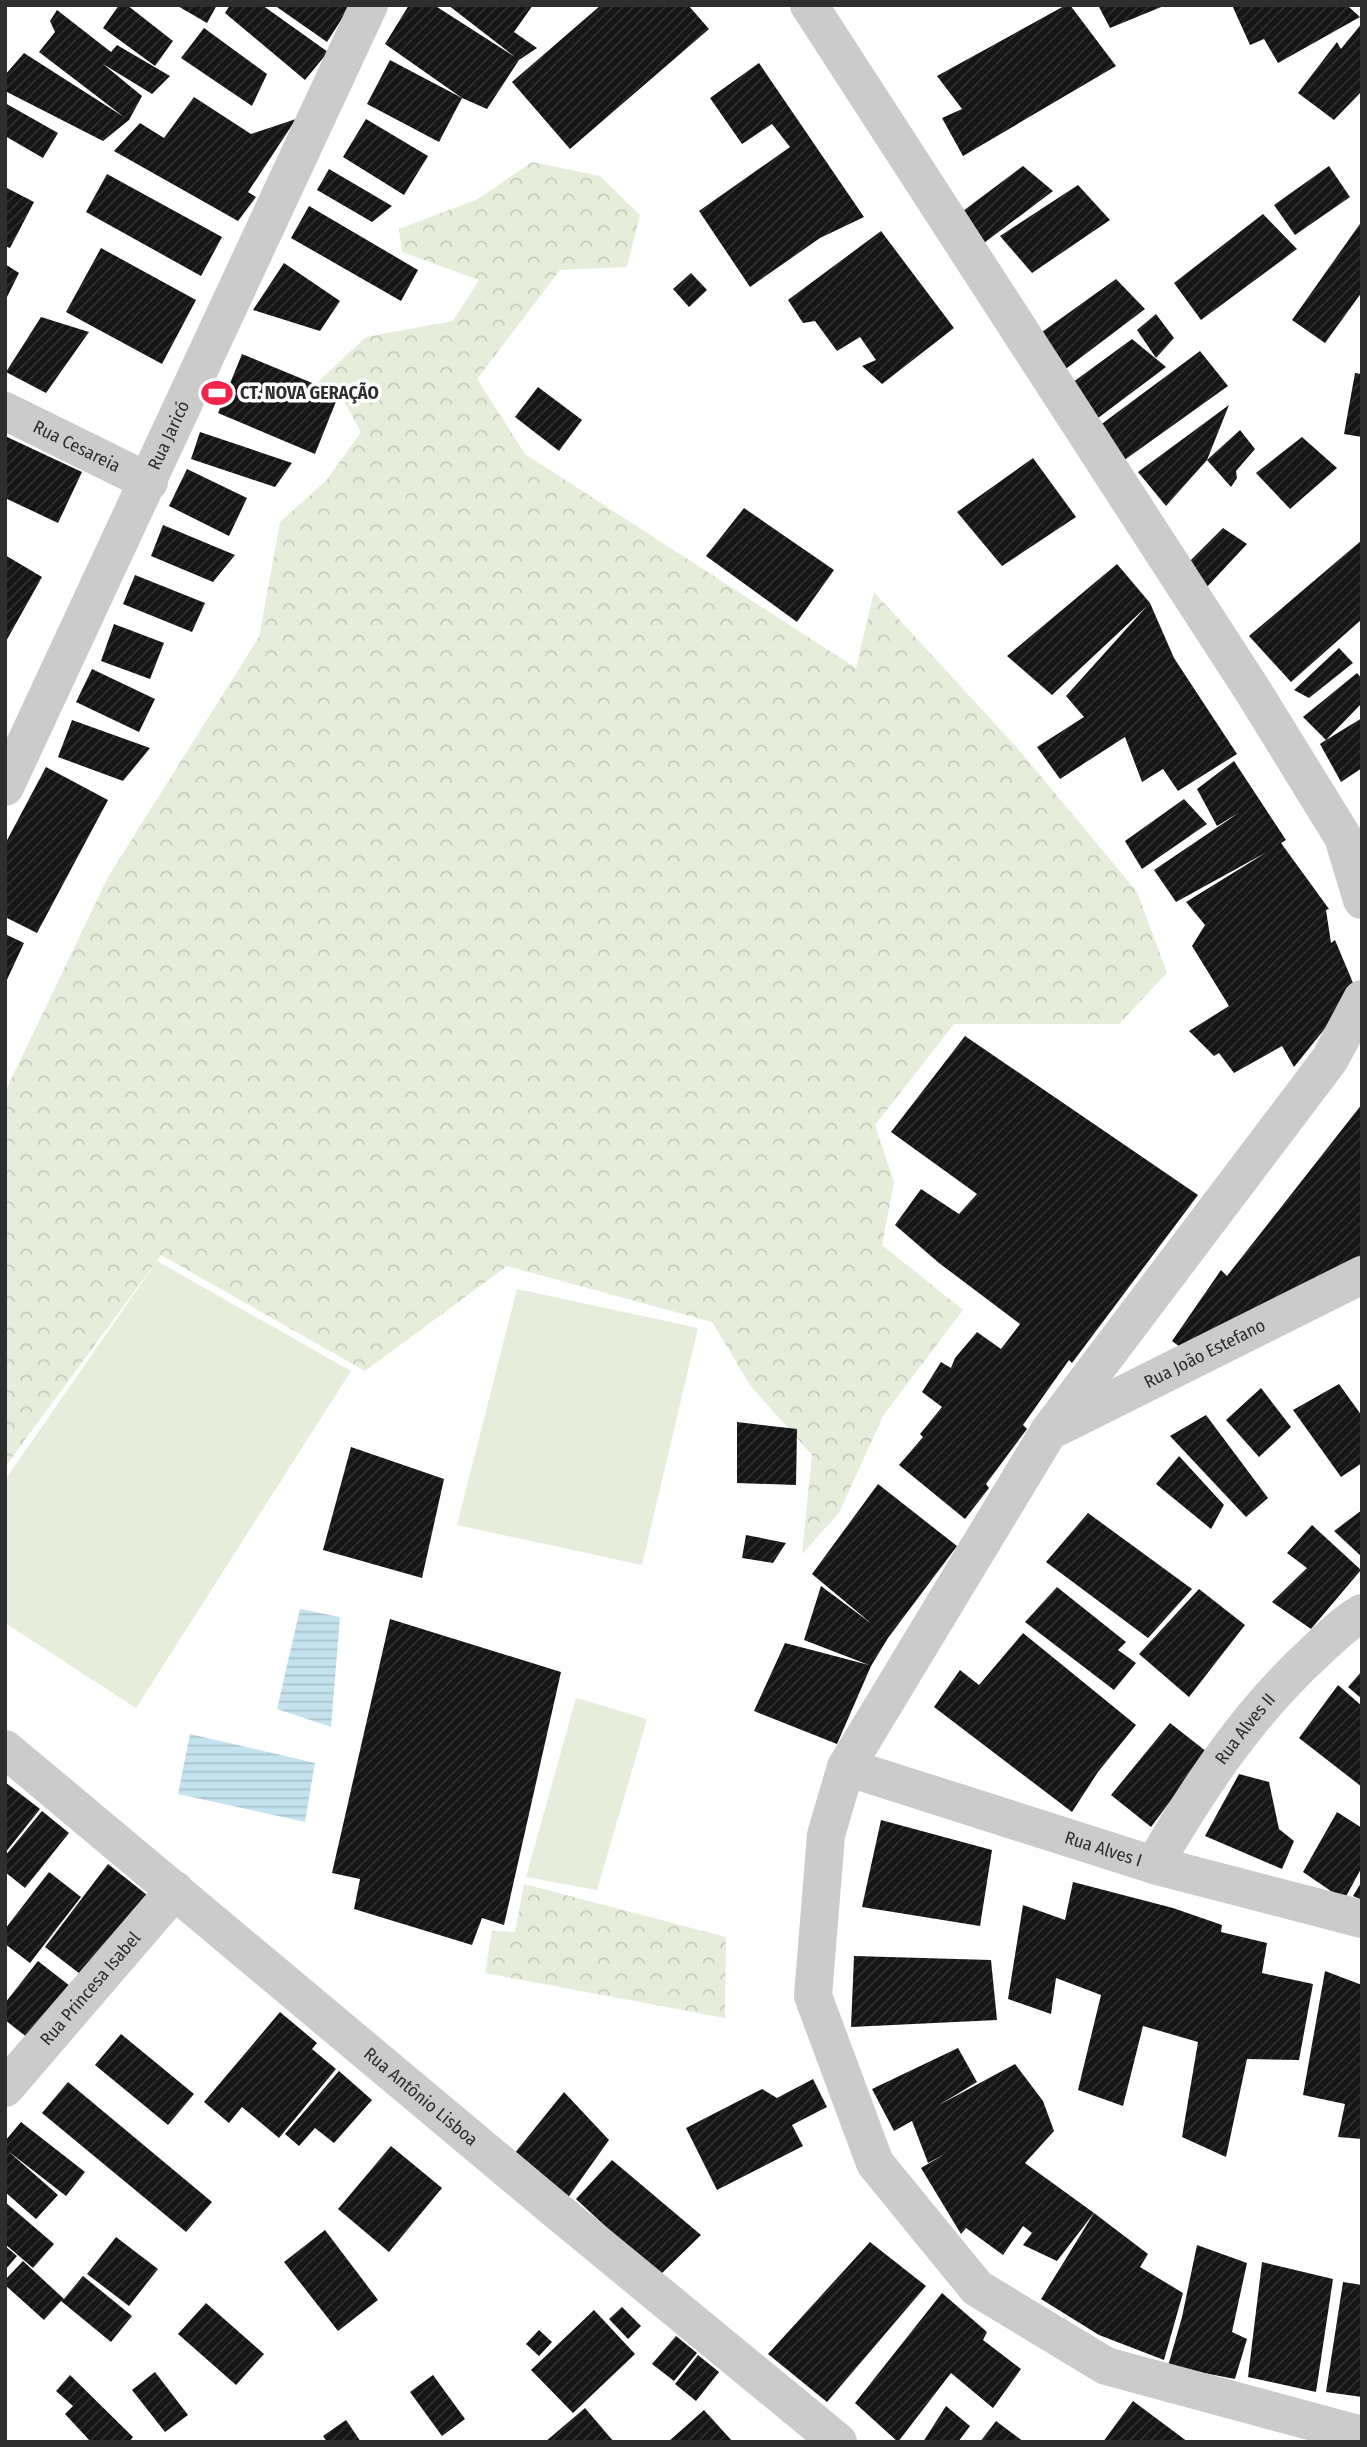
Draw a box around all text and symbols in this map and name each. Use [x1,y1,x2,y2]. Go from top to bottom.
sports icon: CT. NOVA GERAÇÃO [200,376,234,410]
place label: CT. NOVA GERAÇÃO [240,382,379,404]
street label: Rua Jaricó [143,397,194,473]
street label: Rua Cesareia [30,416,124,477]
street label: Rua João Estefano [1140,1314,1269,1393]
street label: Rua Alves II [1210,1689,1280,1769]
street label: Rua Alves I [1062,1826,1145,1871]
street label: Rua Princesa Isabel [35,1927,145,2050]
street label: Rua Antônio Lisboa [359,2043,482,2151]

